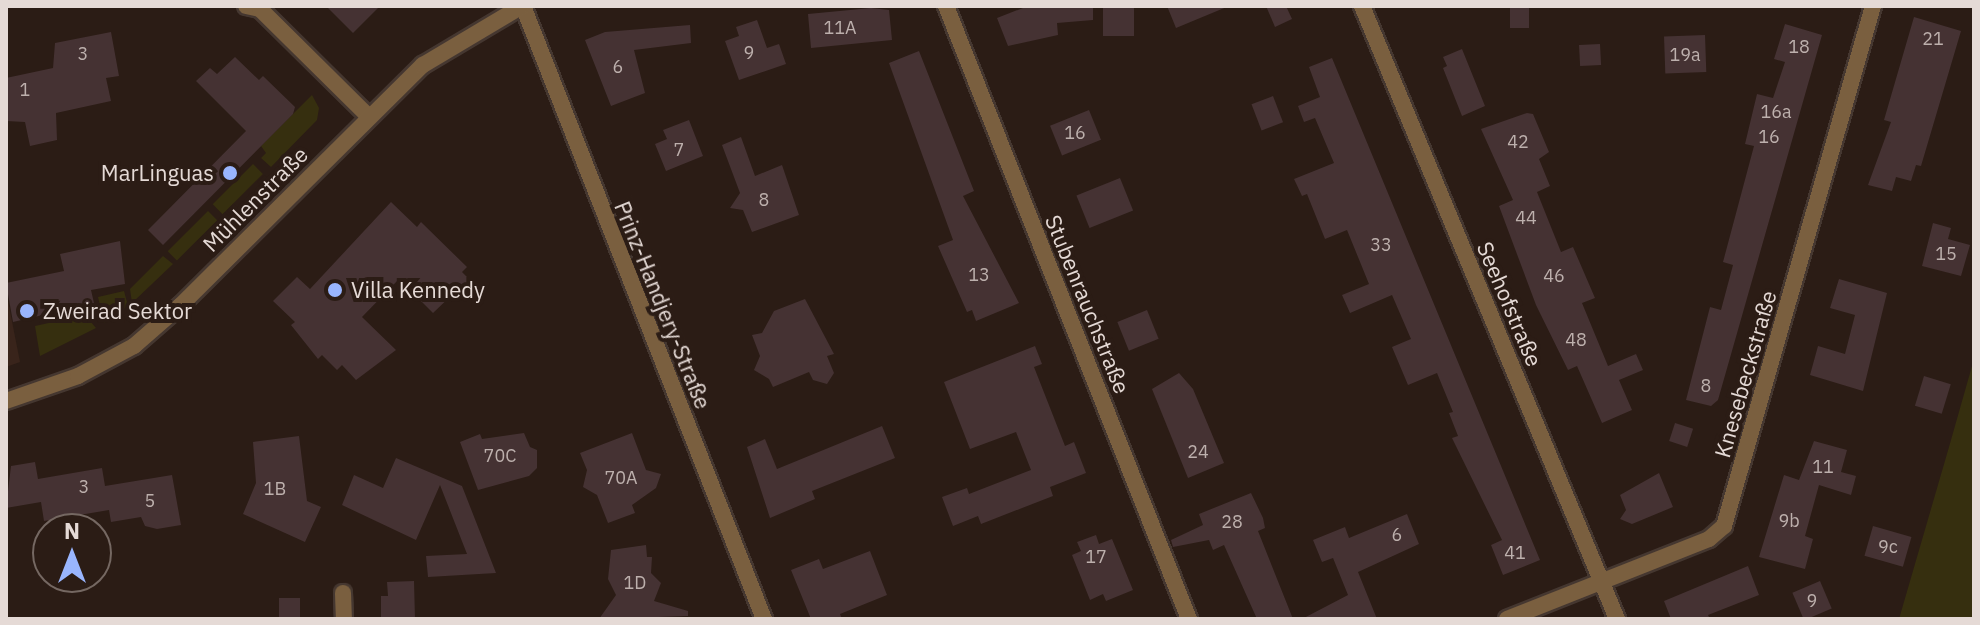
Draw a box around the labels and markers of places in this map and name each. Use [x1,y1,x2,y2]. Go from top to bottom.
place label: MarLinguas [101,160,214,186]
marker: MarLinguas [221,164,239,182]
place label: Villa Kennedy [351,277,485,303]
marker: Villa Kennedy [326,281,344,299]
place label: Zweirad Sektor [43,298,192,324]
marker: Zweirad Sektor [18,302,36,320]

